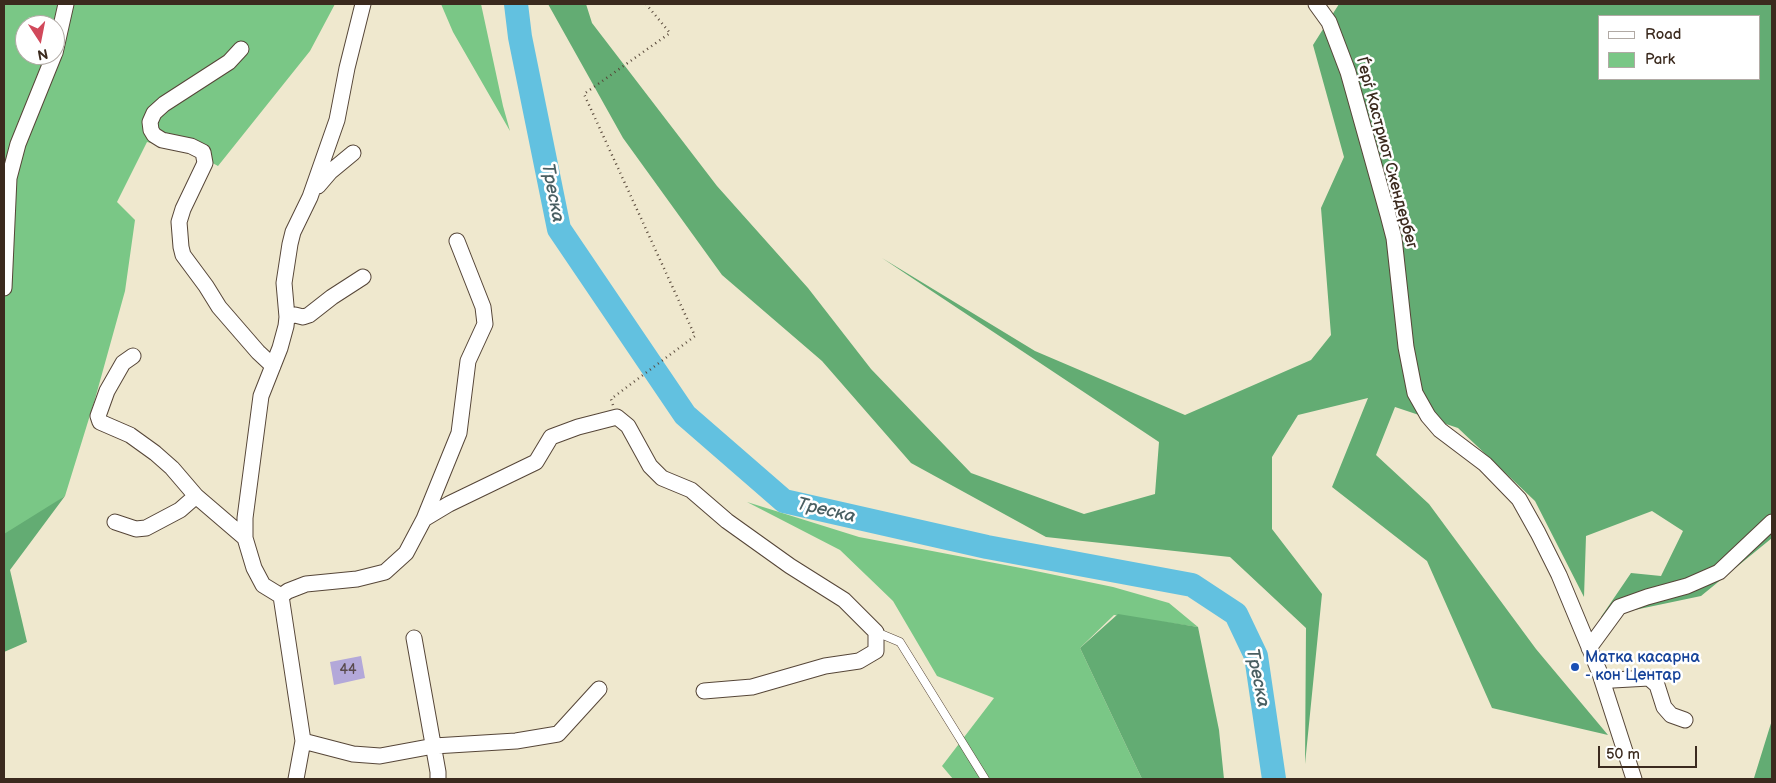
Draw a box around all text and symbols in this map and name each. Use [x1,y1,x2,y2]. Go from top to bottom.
north arrow [15,15,65,65]
legend [1598,15,1761,80]
text: Road [1645,25,1681,44]
text: N [36,45,50,64]
text: Park [1645,50,1675,69]
street label: Ѓерѓ Кастриот Скендербег [1351,55,1421,251]
water label: Треска [536,162,568,224]
water label: Треска [794,494,858,528]
water label: Треска [1240,647,1274,709]
place label: Матка касарна - кон Центар [1585,648,1700,686]
marker: Матка касарна - кон Центар [1569,661,1581,673]
house number: 44 [339,662,357,678]
scale bar [1601,736,1700,768]
text: 50 m [1606,745,1640,764]

